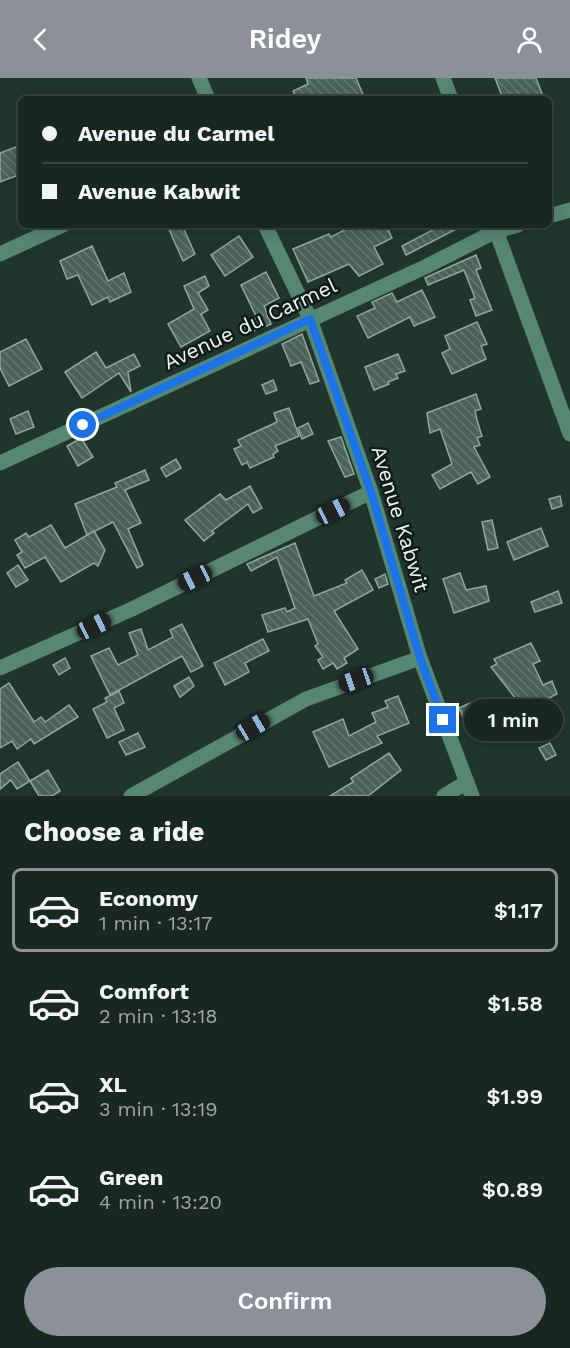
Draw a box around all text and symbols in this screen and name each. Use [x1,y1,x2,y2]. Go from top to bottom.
icon: back [24,23,57,56]
text: Ridey [249,23,321,55]
icon: person [513,23,546,56]
text: Avenue du Carmel [78,121,275,146]
text: Avenue Kabwit [78,179,240,204]
street label: Avenue du Carmel [159,272,341,375]
route start [69,411,96,438]
street label: Avenue Kabwit [366,443,435,595]
car [313,495,353,527]
car [175,562,215,594]
car [74,610,114,642]
car [336,666,376,694]
callout: 1 min [464,699,563,741]
route end [429,706,456,733]
text: 1 min [488,708,539,732]
car [233,710,273,744]
text: Choose a ride [24,816,204,848]
icon: car [27,883,81,937]
text: Economy [99,886,198,911]
text: $1.17 [494,898,543,923]
text: 1 min · 13:17 [99,911,213,935]
icon: car [27,976,81,1030]
text: Comfort [99,979,189,1004]
text: $1.58 [487,991,543,1016]
text: 2 min · 13:18 [99,1004,218,1028]
icon: car [27,1069,81,1123]
text: XL [99,1072,127,1097]
text: $1.99 [487,1084,543,1109]
text: 3 min · 13:19 [99,1097,218,1121]
icon: car [27,1162,81,1216]
text: Green [99,1165,163,1190]
text: $0.89 [482,1177,543,1202]
text: 4 min · 13:20 [99,1190,222,1214]
button: Confirm [24,1267,546,1336]

